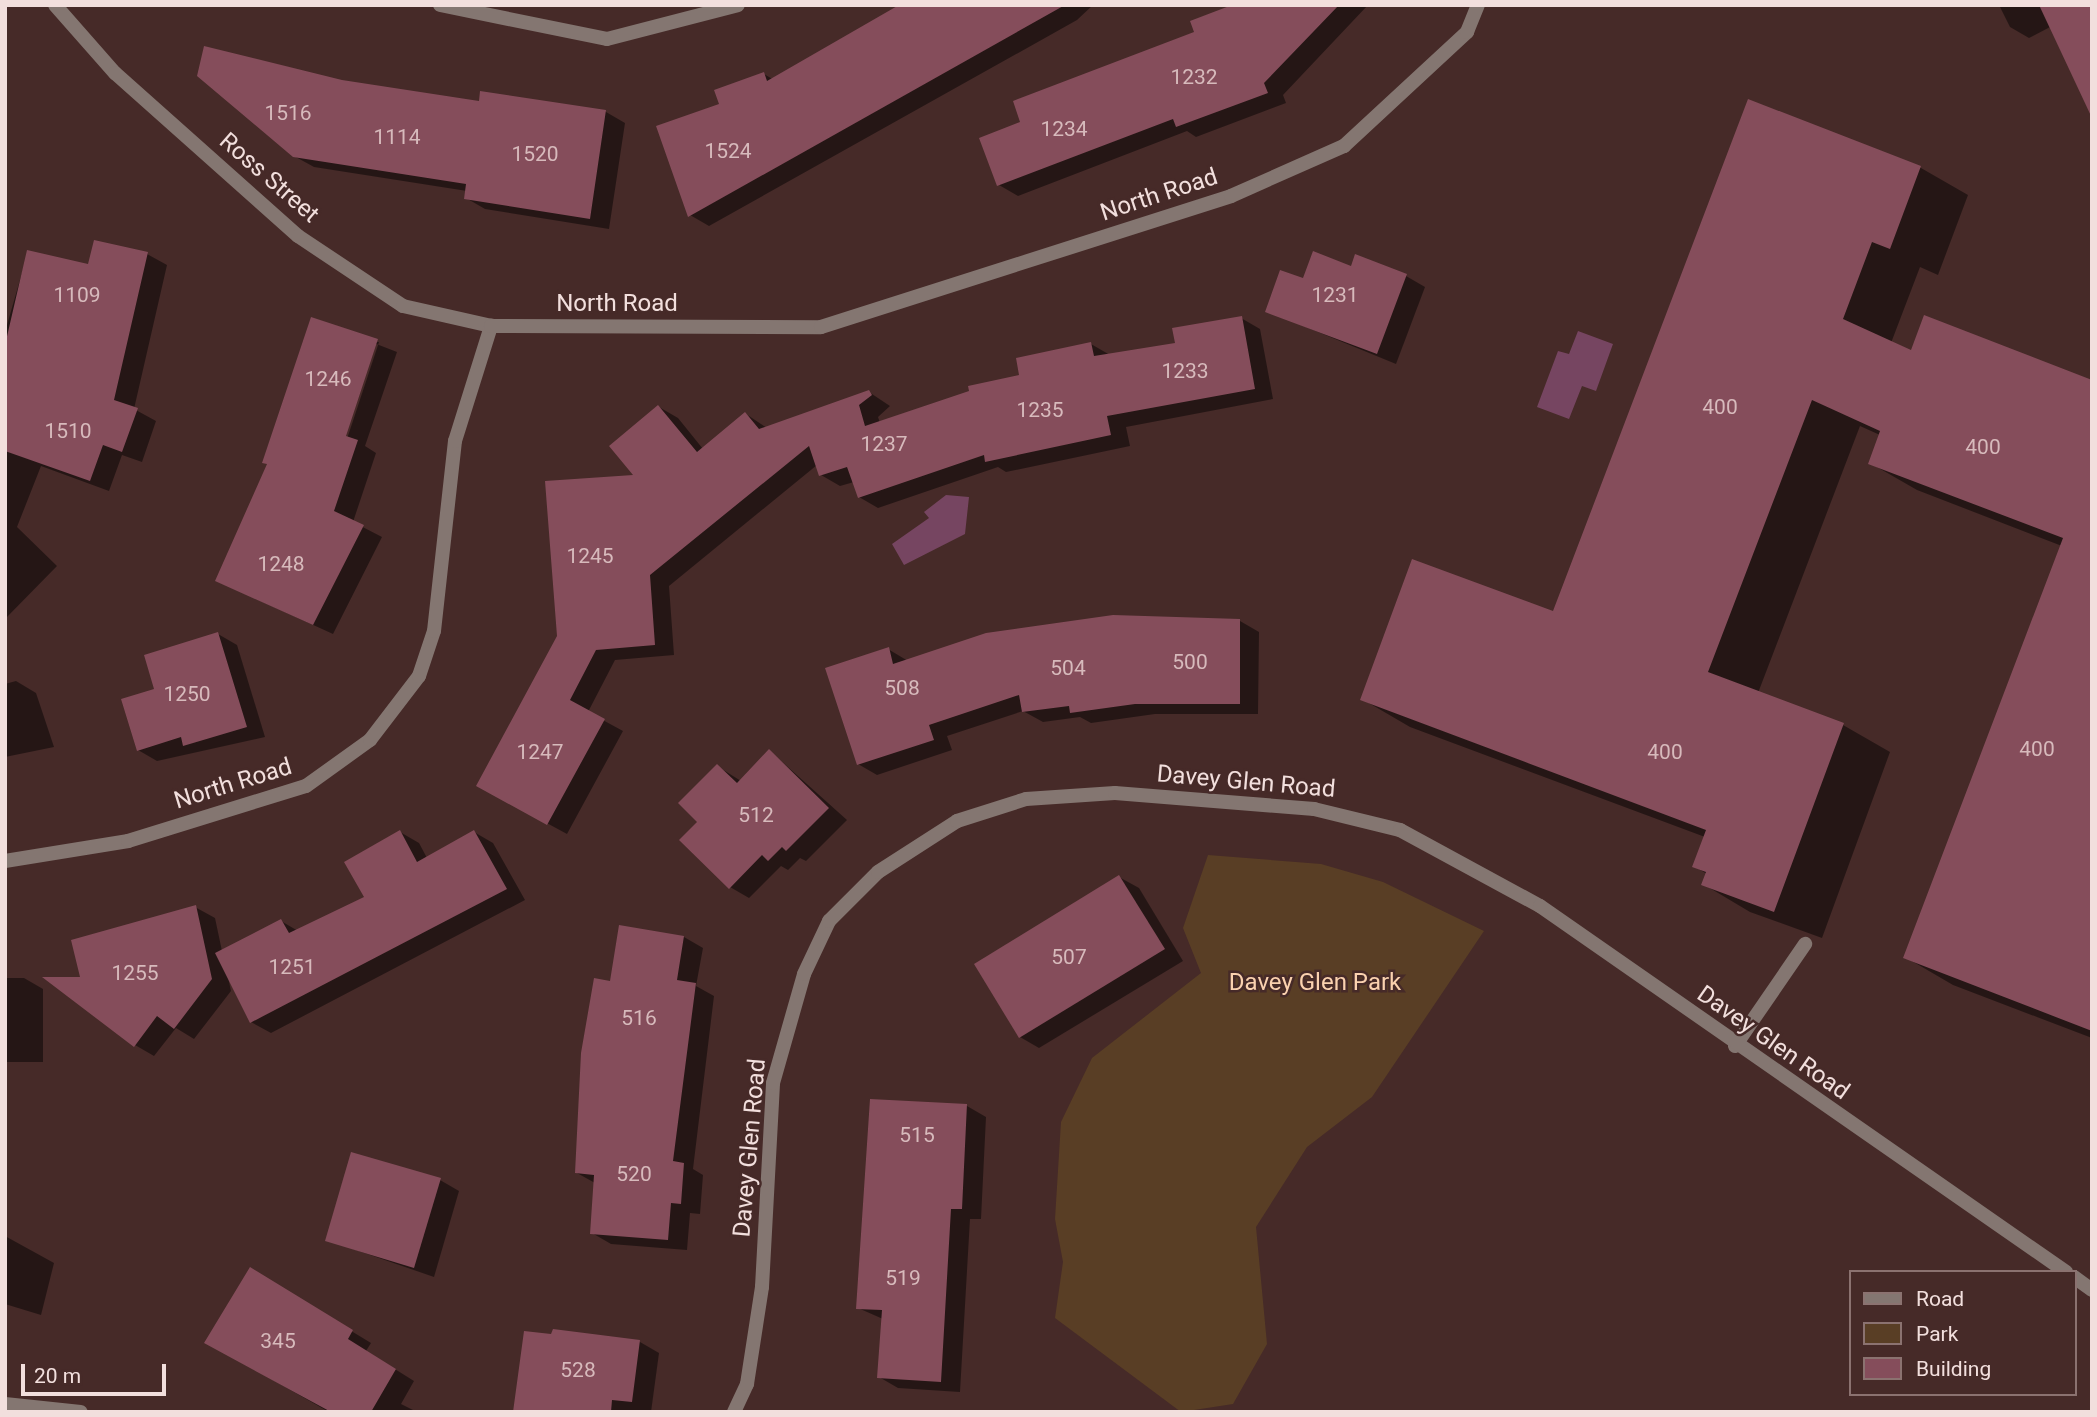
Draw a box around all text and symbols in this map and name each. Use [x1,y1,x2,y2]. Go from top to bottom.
house number: 1232 [1170,64,1218,90]
house number: 1516 [264,100,312,126]
house number: 1234 [1040,116,1088,142]
house number: 1114 [373,124,421,150]
street label: Ross Street [213,127,325,229]
house number: 1524 [704,138,752,164]
house number: 1520 [511,141,559,167]
street label: North Road [1097,163,1221,227]
house number: 1109 [53,282,101,308]
house number: 1231 [1311,282,1359,308]
street label: North Road [556,290,678,318]
house number: 1233 [1161,358,1209,384]
house number: 1246 [304,366,352,392]
house number: 400 [1702,394,1738,420]
house number: 1235 [1016,397,1064,423]
house number: 1510 [44,418,92,444]
house number: 1237 [860,431,908,457]
house number: 400 [1965,434,2001,460]
house number: 1245 [566,543,614,569]
house number: 1248 [257,551,305,577]
house number: 500 [1172,649,1208,675]
house number: 504 [1050,655,1086,681]
house number: 508 [884,675,920,701]
house number: 1250 [163,681,211,707]
house number: 400 [2019,736,2055,762]
house number: 1247 [516,739,564,765]
house number: 400 [1647,739,1683,765]
street label: North Road [171,752,295,816]
street label: Davey Glen Road [1156,760,1336,804]
house number: 512 [738,802,774,828]
house number: 507 [1051,944,1087,970]
house number: 1251 [268,954,316,980]
house number: 1255 [111,960,159,986]
park label: Davey Glen Park [1229,969,1401,997]
street label: Davey Glen Road [1691,980,1855,1106]
house number: 516 [621,1005,657,1031]
street label: Davey Glen Road [728,1058,772,1238]
house number: 515 [899,1122,935,1148]
house number: 520 [616,1161,652,1187]
house number: 519 [885,1265,921,1291]
legend [1848,1270,2076,1396]
text: Road [1916,1287,1964,1311]
text: Park [1916,1322,1958,1346]
house number: 345 [260,1328,296,1354]
scale bar [24,1350,170,1394]
house number: 528 [560,1357,596,1383]
text: Building [1916,1357,1991,1381]
text: 20 m [34,1364,81,1388]

